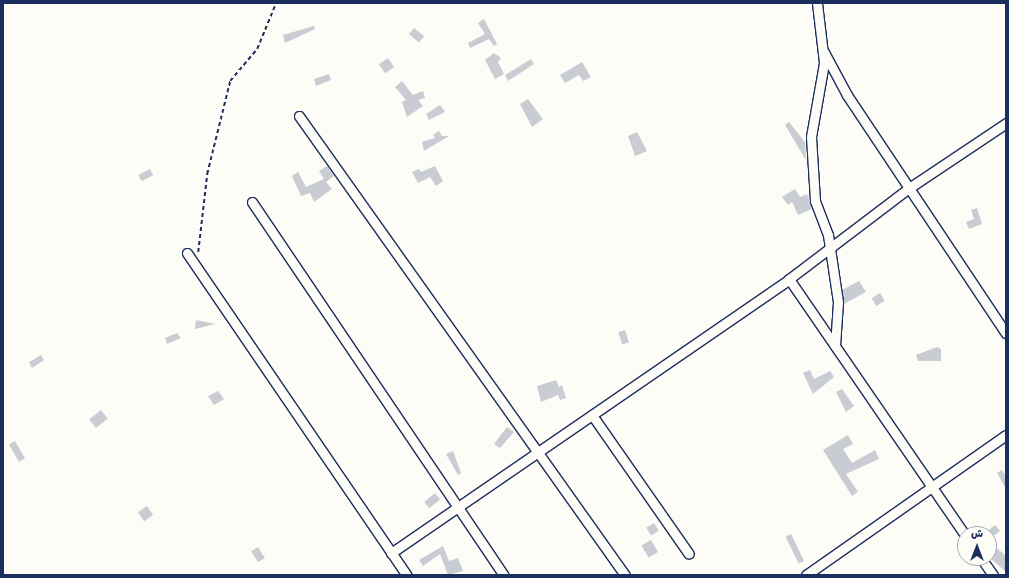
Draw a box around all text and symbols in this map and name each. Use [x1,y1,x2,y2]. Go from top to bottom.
north arrow [957,526,997,566]
text: ش [971,527,983,543]

